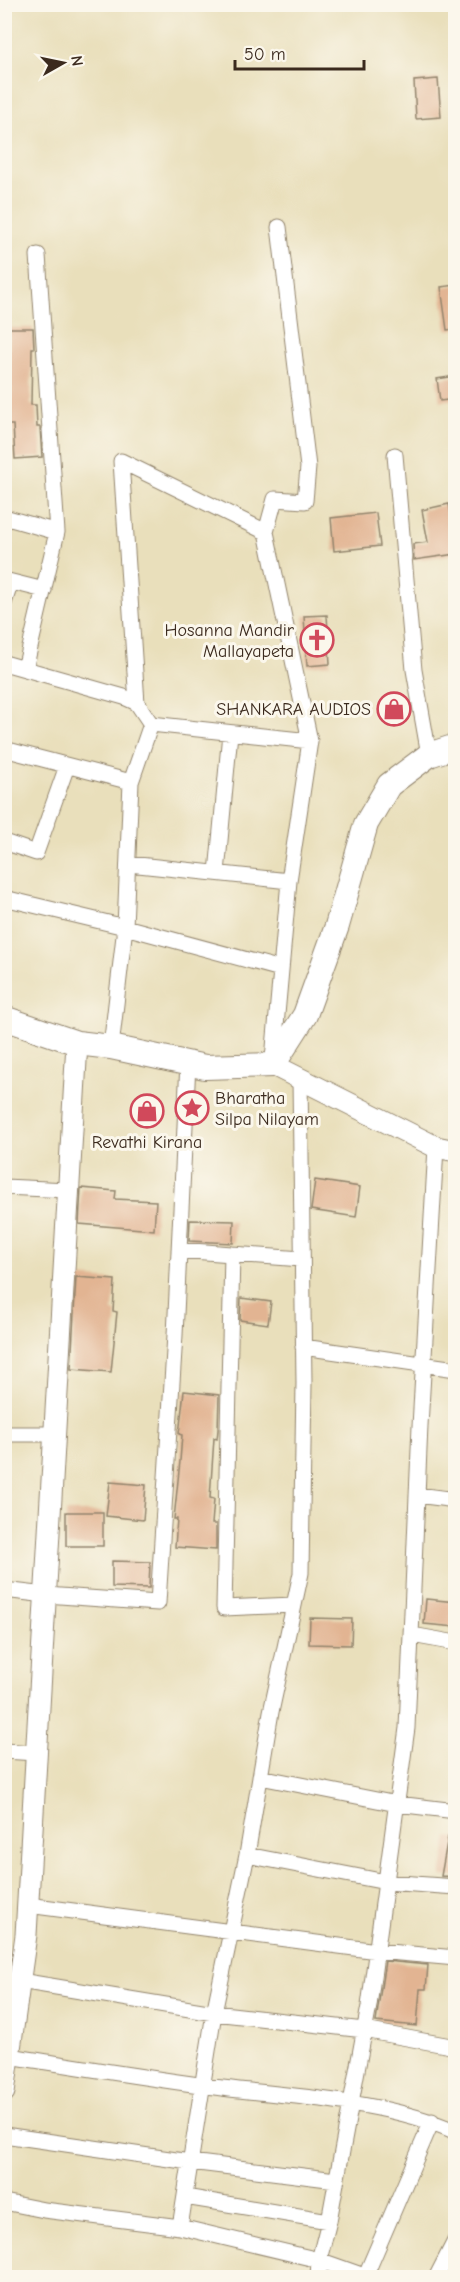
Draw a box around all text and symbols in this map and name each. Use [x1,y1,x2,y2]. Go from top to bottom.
north arrow [33,33,93,93]
scale bar [235,33,364,71]
text: 50 m [244,44,286,65]
text: N [67,54,87,67]
place label: Hosanna Mandir Mallayapeta [165,620,295,662]
church icon: Hosanna Mandir Mallayapeta [299,622,335,658]
shop icon: SHANKARA AUDIOS [376,691,412,727]
place label: SHANKARA AUDIOS [216,699,371,720]
place label: Bharatha Silpa Nilayam [215,1088,319,1130]
place icon: Bharatha Silpa Nilayam [174,1090,210,1126]
shop icon: Revathi Kirana [129,1093,165,1129]
place label: Revathi Kirana [92,1132,202,1153]

